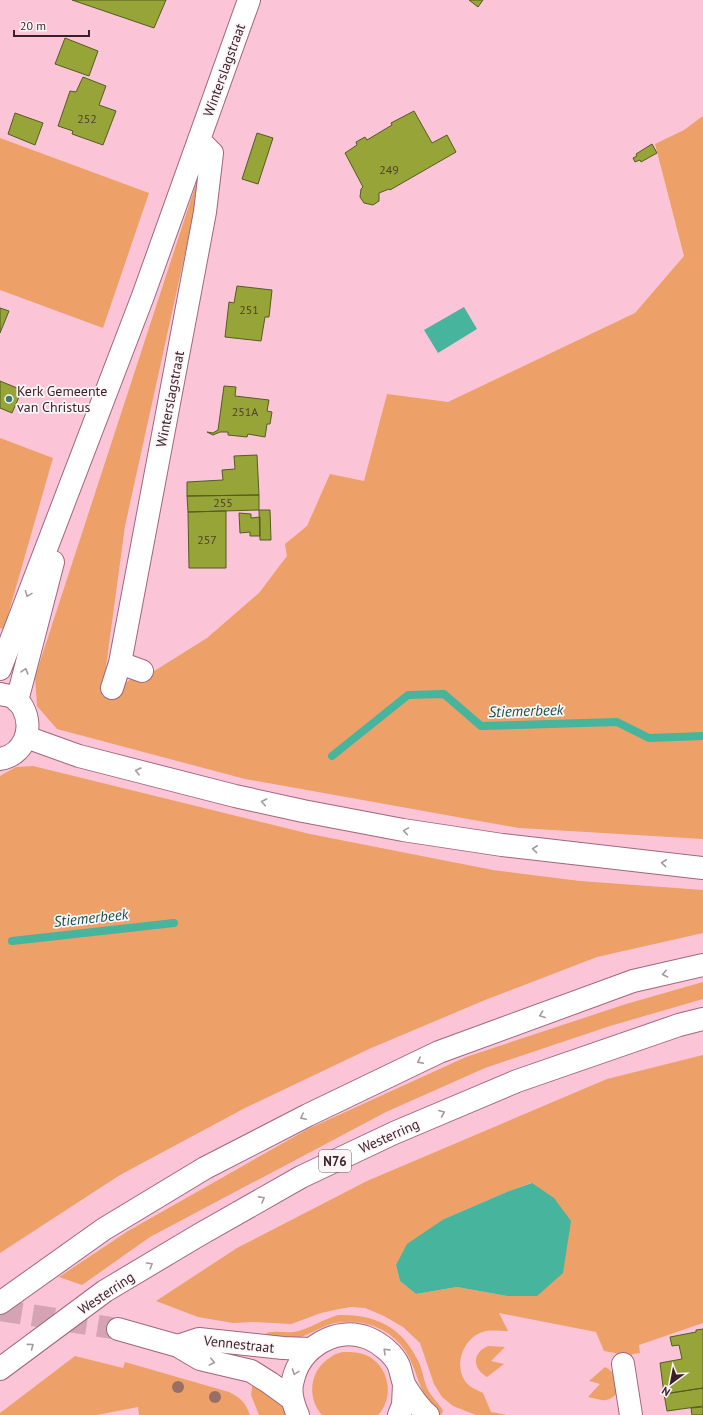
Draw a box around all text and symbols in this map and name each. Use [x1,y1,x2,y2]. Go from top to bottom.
scale bar [14,12,89,38]
text: 20 m [20,18,46,33]
street label: Winterslagstraat [199,21,249,119]
house number: 252 [77,111,97,126]
house number: 249 [379,162,399,177]
house number: 251 [239,302,259,317]
street label: Winterslagstraat [152,349,188,449]
place label: Kerk Gemeente van Christus [17,382,107,416]
marker: Kerk Gemeente van Christus [4,394,14,404]
house number: 251A [232,404,258,419]
house number: 255 [213,495,233,510]
house number: 257 [197,532,217,547]
one-way arrow [25,590,33,597]
one-way arrow [20,668,29,675]
water label: Stiemerbeek [488,700,565,721]
one-way arrow [135,767,142,776]
one-way arrow [261,799,268,807]
one-way arrow [403,827,409,835]
one-way arrow [532,845,538,854]
one-way arrow [661,859,667,868]
water label: Stiemerbeek [53,904,130,931]
one-way arrow [662,969,668,977]
one-way arrow [538,1010,545,1018]
one-way arrow [417,1056,425,1064]
one-way arrow [439,1109,446,1117]
one-way arrow [300,1112,307,1120]
street label: Westerring [356,1115,422,1157]
road number: N76 [319,1150,351,1172]
one-way arrow [258,1197,265,1204]
one-way arrow [146,1262,153,1269]
street label: Westerring [74,1268,138,1318]
street label: Vennestraat [202,1331,275,1357]
one-way arrow [27,1344,34,1351]
one-way arrow [383,1348,391,1355]
one-way arrow [209,1358,215,1366]
north arrow [651,1363,691,1403]
one-way arrow [292,1368,300,1375]
text: N [659,1384,672,1399]

